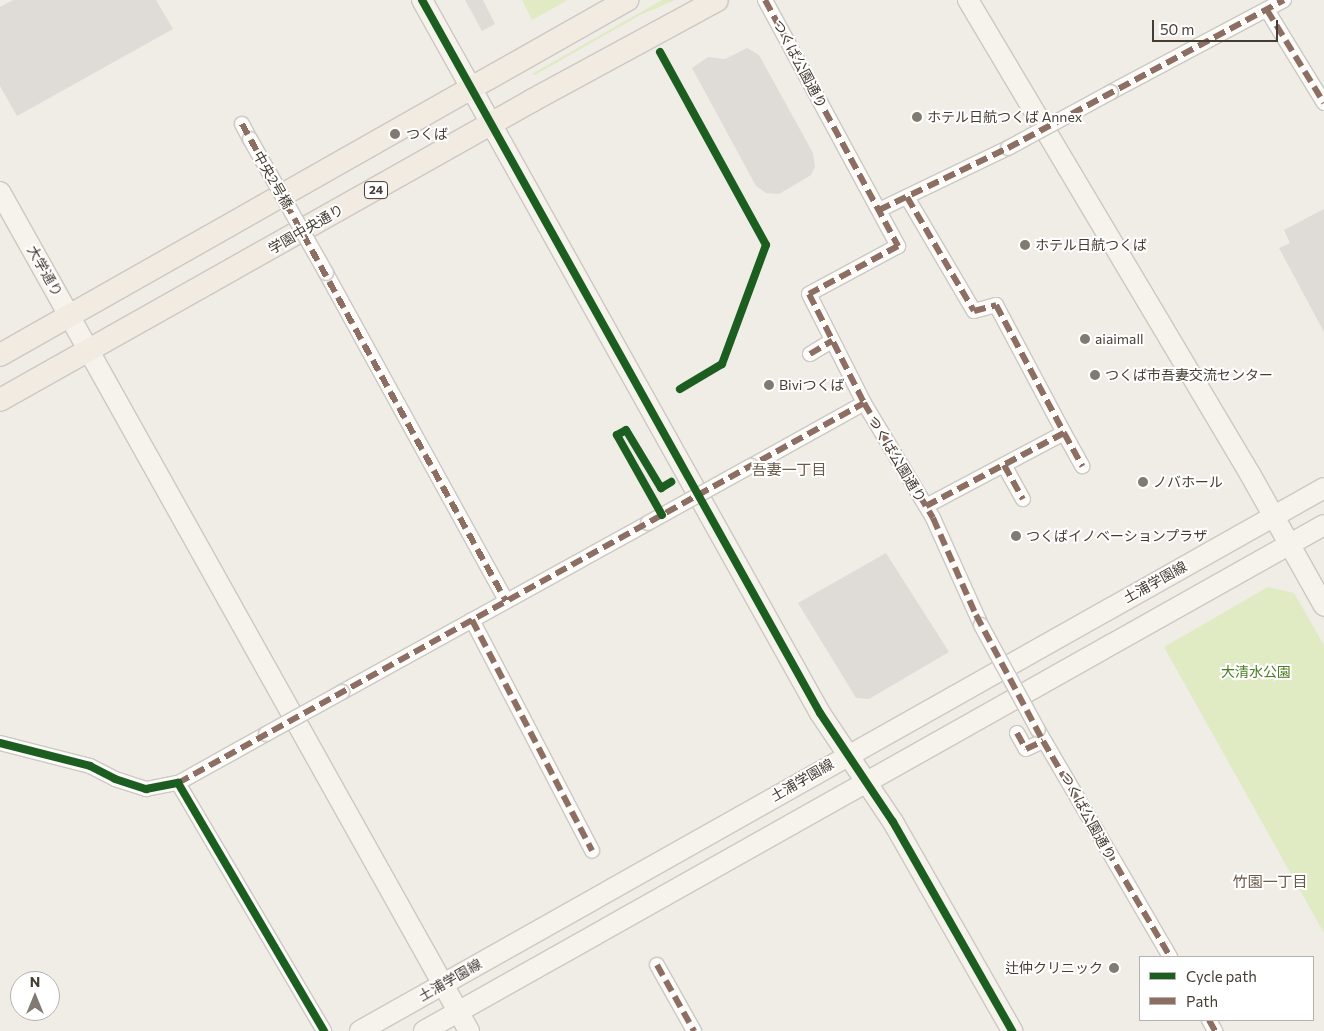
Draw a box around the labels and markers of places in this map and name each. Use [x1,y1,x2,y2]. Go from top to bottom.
place label: ホテル日航つくば Annex [927,109,1082,125]
marker: ホテル日航つくば Annex [911,111,923,123]
place label: つくば [406,126,448,142]
marker: つくば [388,127,402,141]
place label: ホテル日航つくば [1035,237,1147,253]
marker: ホテル日航つくば [1019,239,1031,251]
place label: aiaimall [1095,331,1143,347]
marker: aiaimall [1079,333,1091,345]
place label: つくば市吾妻交流センター [1105,367,1273,383]
marker: つくば市吾妻交流センター [1089,369,1101,381]
place label: Biviつくば [779,377,844,393]
marker: Biviつくば [763,379,775,391]
place label: ノバホール [1153,474,1223,490]
marker: ノバホール [1137,476,1149,488]
place label: つくばイノベーションプラザ [1026,528,1208,544]
marker: つくばイノベーションプラザ [1010,530,1022,542]
place label: 辻仲クリニック [1005,960,1103,976]
marker: 辻仲クリニック [1107,961,1121,975]

